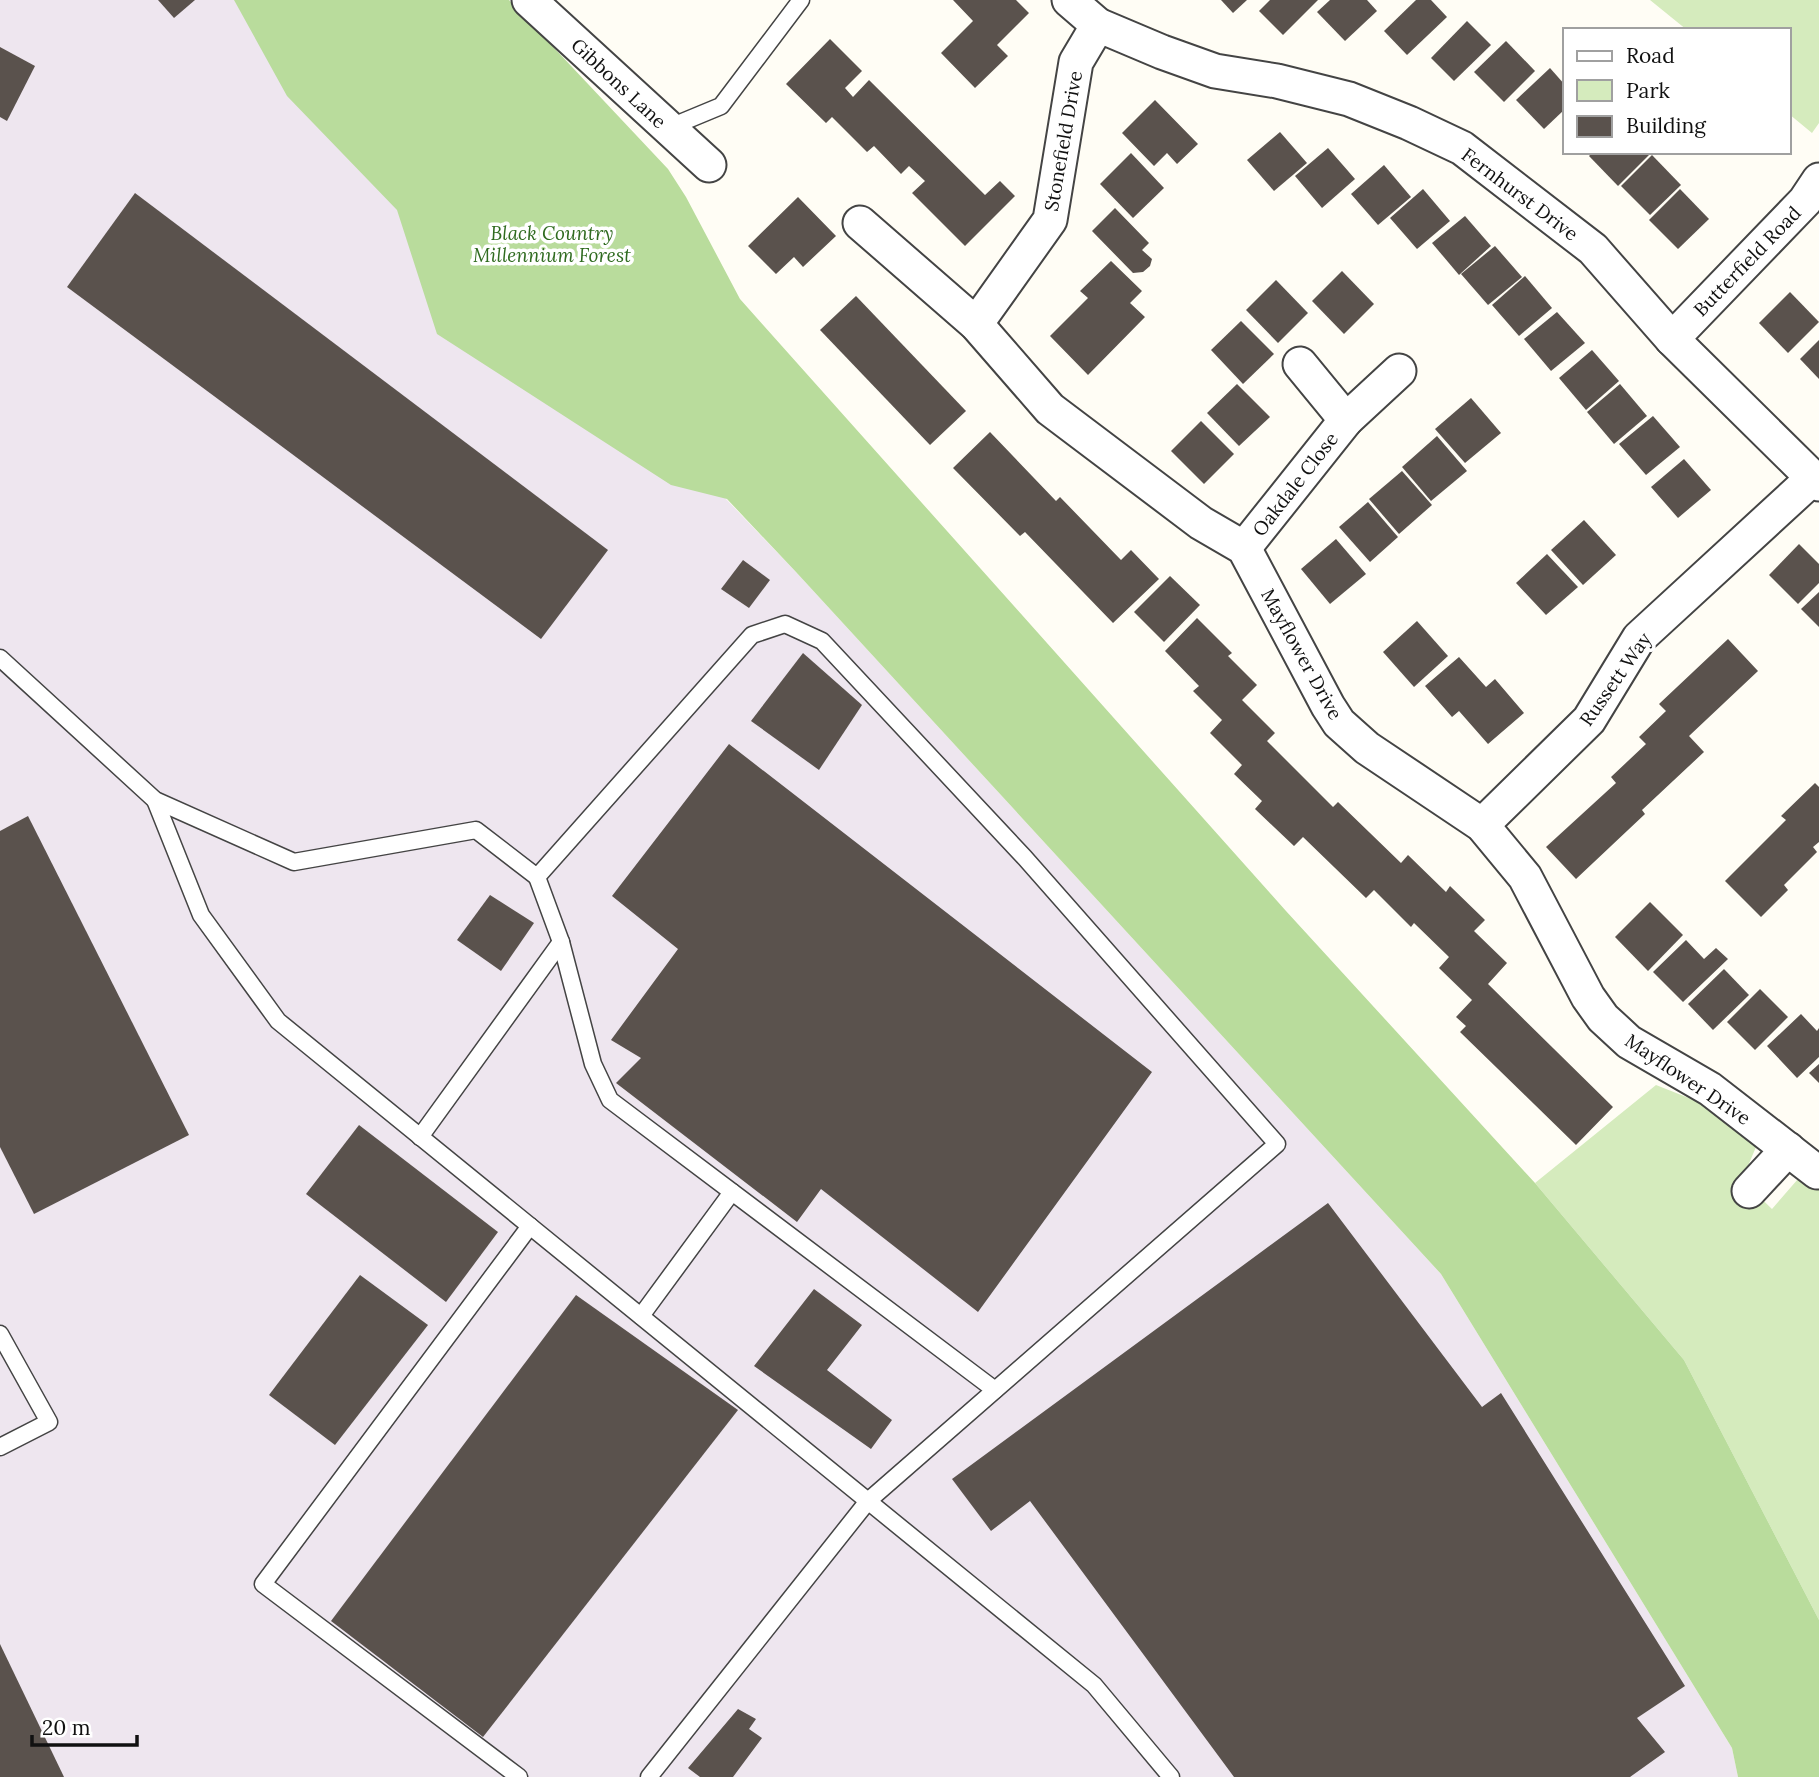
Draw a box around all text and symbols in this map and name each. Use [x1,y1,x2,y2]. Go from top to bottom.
legend [1563,28,1791,154]
street label: Gibbons Lane [566,33,672,133]
text: Road [1626,42,1675,69]
street label: Stonefield Drive [1039,69,1087,213]
text: Park [1626,77,1670,104]
text: Building [1626,112,1706,139]
street label: Fernhurst Drive [1457,142,1583,246]
street label: Butterfield Road [1688,201,1806,321]
park label: Black Country Millennium Forest [473,221,631,267]
street label: Oakdale Close [1247,427,1343,541]
street label: Mayflower Drive [1256,584,1348,724]
street label: Russett Way [1574,628,1656,730]
street label: Mayflower Drive [1621,1028,1755,1130]
scale bar [32,1704,136,1748]
text: 20 m [42,1714,91,1741]

